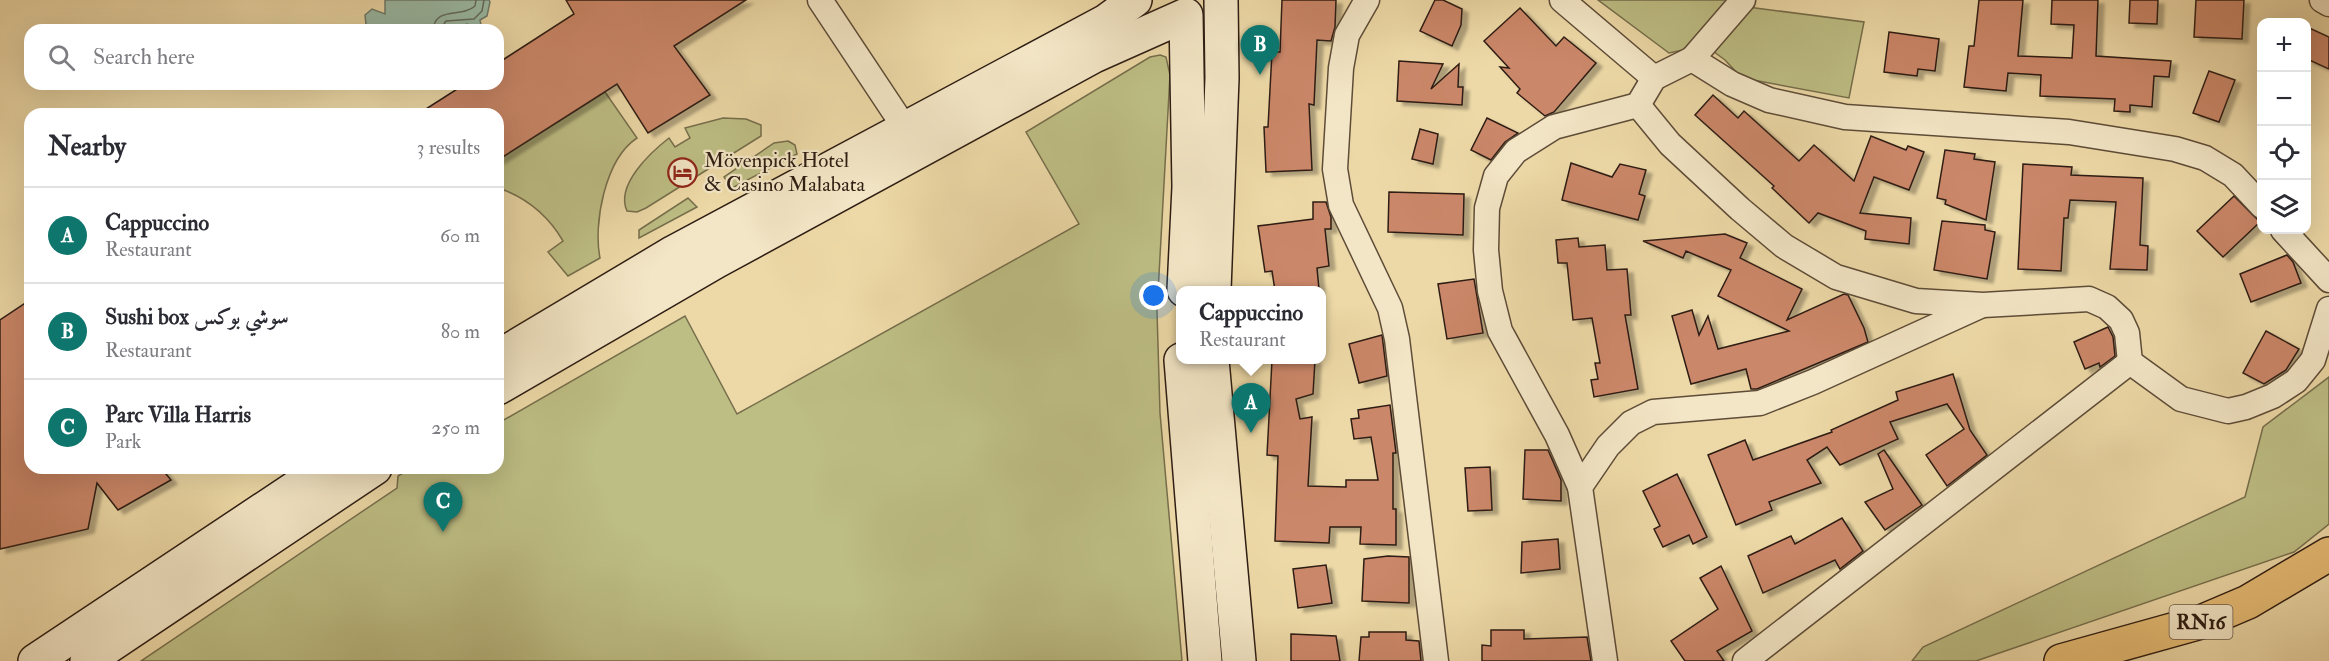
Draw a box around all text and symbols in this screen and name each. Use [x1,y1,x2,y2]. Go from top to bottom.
map controls [2257,18,2311,234]
button: + [2257,18,2311,72]
search box [24,24,504,90]
pin: B [1240,26,1280,75]
icon: search [45,41,78,74]
text: Search here [93,43,195,71]
button: − [2257,72,2311,126]
button: locate [2257,126,2311,180]
text: Nearby [48,131,126,163]
text: 3 results [417,135,480,160]
place label: Mövenpick Hotel & Casino Malabata [704,147,866,198]
hotel icon: Mövenpick Hotel & Casino Malabata [667,156,699,188]
button: layers [2257,180,2311,234]
text: Cappuccino [105,209,209,237]
text: A [61,223,74,248]
text: 60 m [440,223,480,248]
text: Restaurant [105,237,192,262]
your location [1139,281,1168,310]
popup [1176,286,1326,364]
text: Cappuccino [1199,299,1303,327]
text: Sushi box سوشي بوكس [105,303,289,331]
text: B [61,319,74,344]
text: 80 m [441,319,480,344]
text: Restaurant [1199,327,1286,352]
text: Restaurant [105,338,192,363]
pin: A [1232,384,1270,433]
text: Parc Villa Harris [105,401,251,429]
text: C [60,415,75,440]
text: 250 m [431,415,480,440]
text: Park [105,429,141,454]
pin: C [424,482,462,532]
road number: RN16 [2170,605,2232,639]

